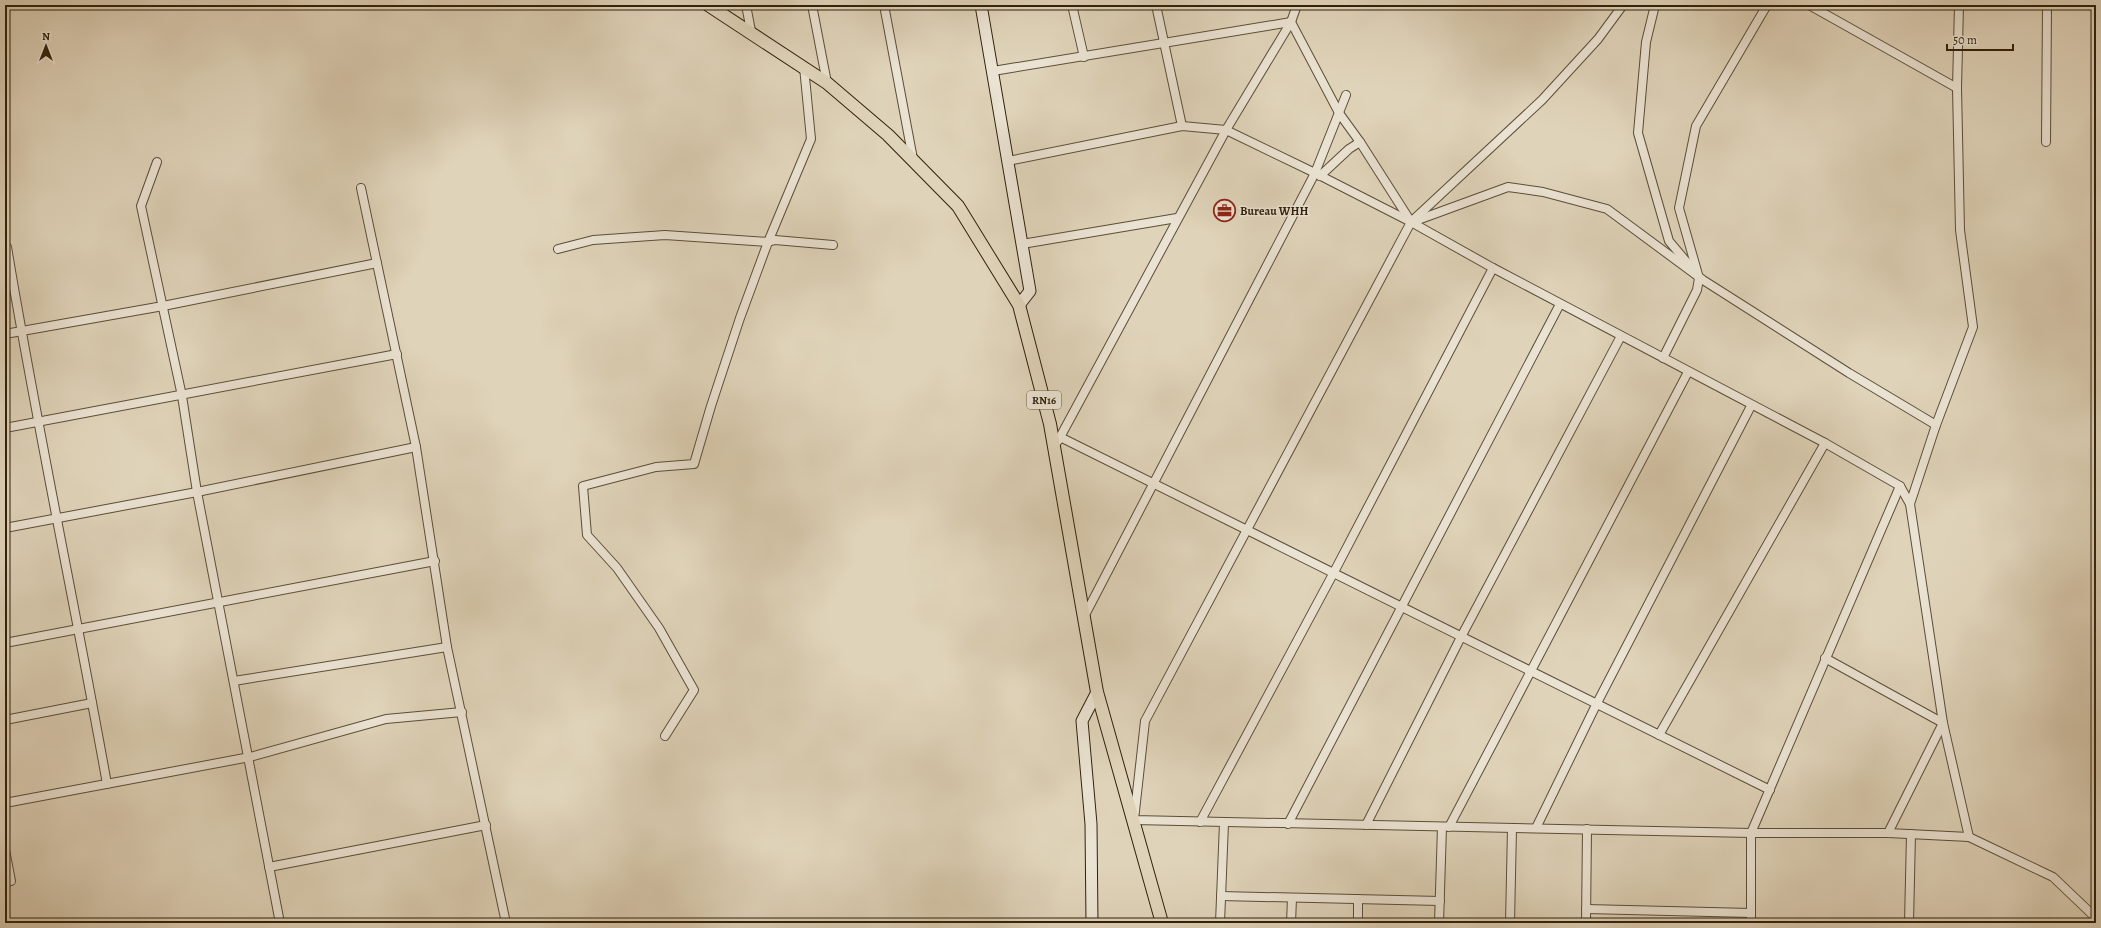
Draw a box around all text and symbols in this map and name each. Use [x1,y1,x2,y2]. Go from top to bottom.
north arrow [26,26,66,66]
scale bar [1947,26,2013,52]
text: N [42,29,50,44]
text: 50 m [1953,32,1977,48]
office icon: Bureau WHH [1211,198,1237,224]
place label: Bureau WHH [1240,203,1308,219]
road number: RN16 [1027,391,1061,409]

